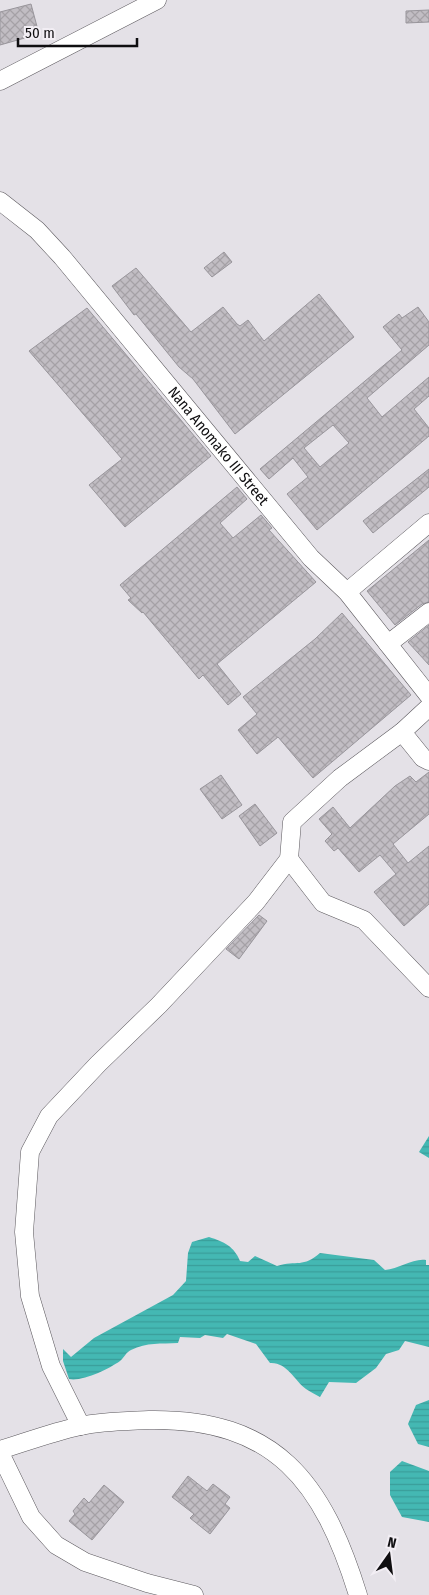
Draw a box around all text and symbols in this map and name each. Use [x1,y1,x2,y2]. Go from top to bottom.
scale bar [18,15,136,47]
text: 50 m [25,24,55,42]
street label: Nana Anomako III Street [164,383,273,509]
north arrow [364,1530,414,1580]
text: N [386,1534,398,1552]

